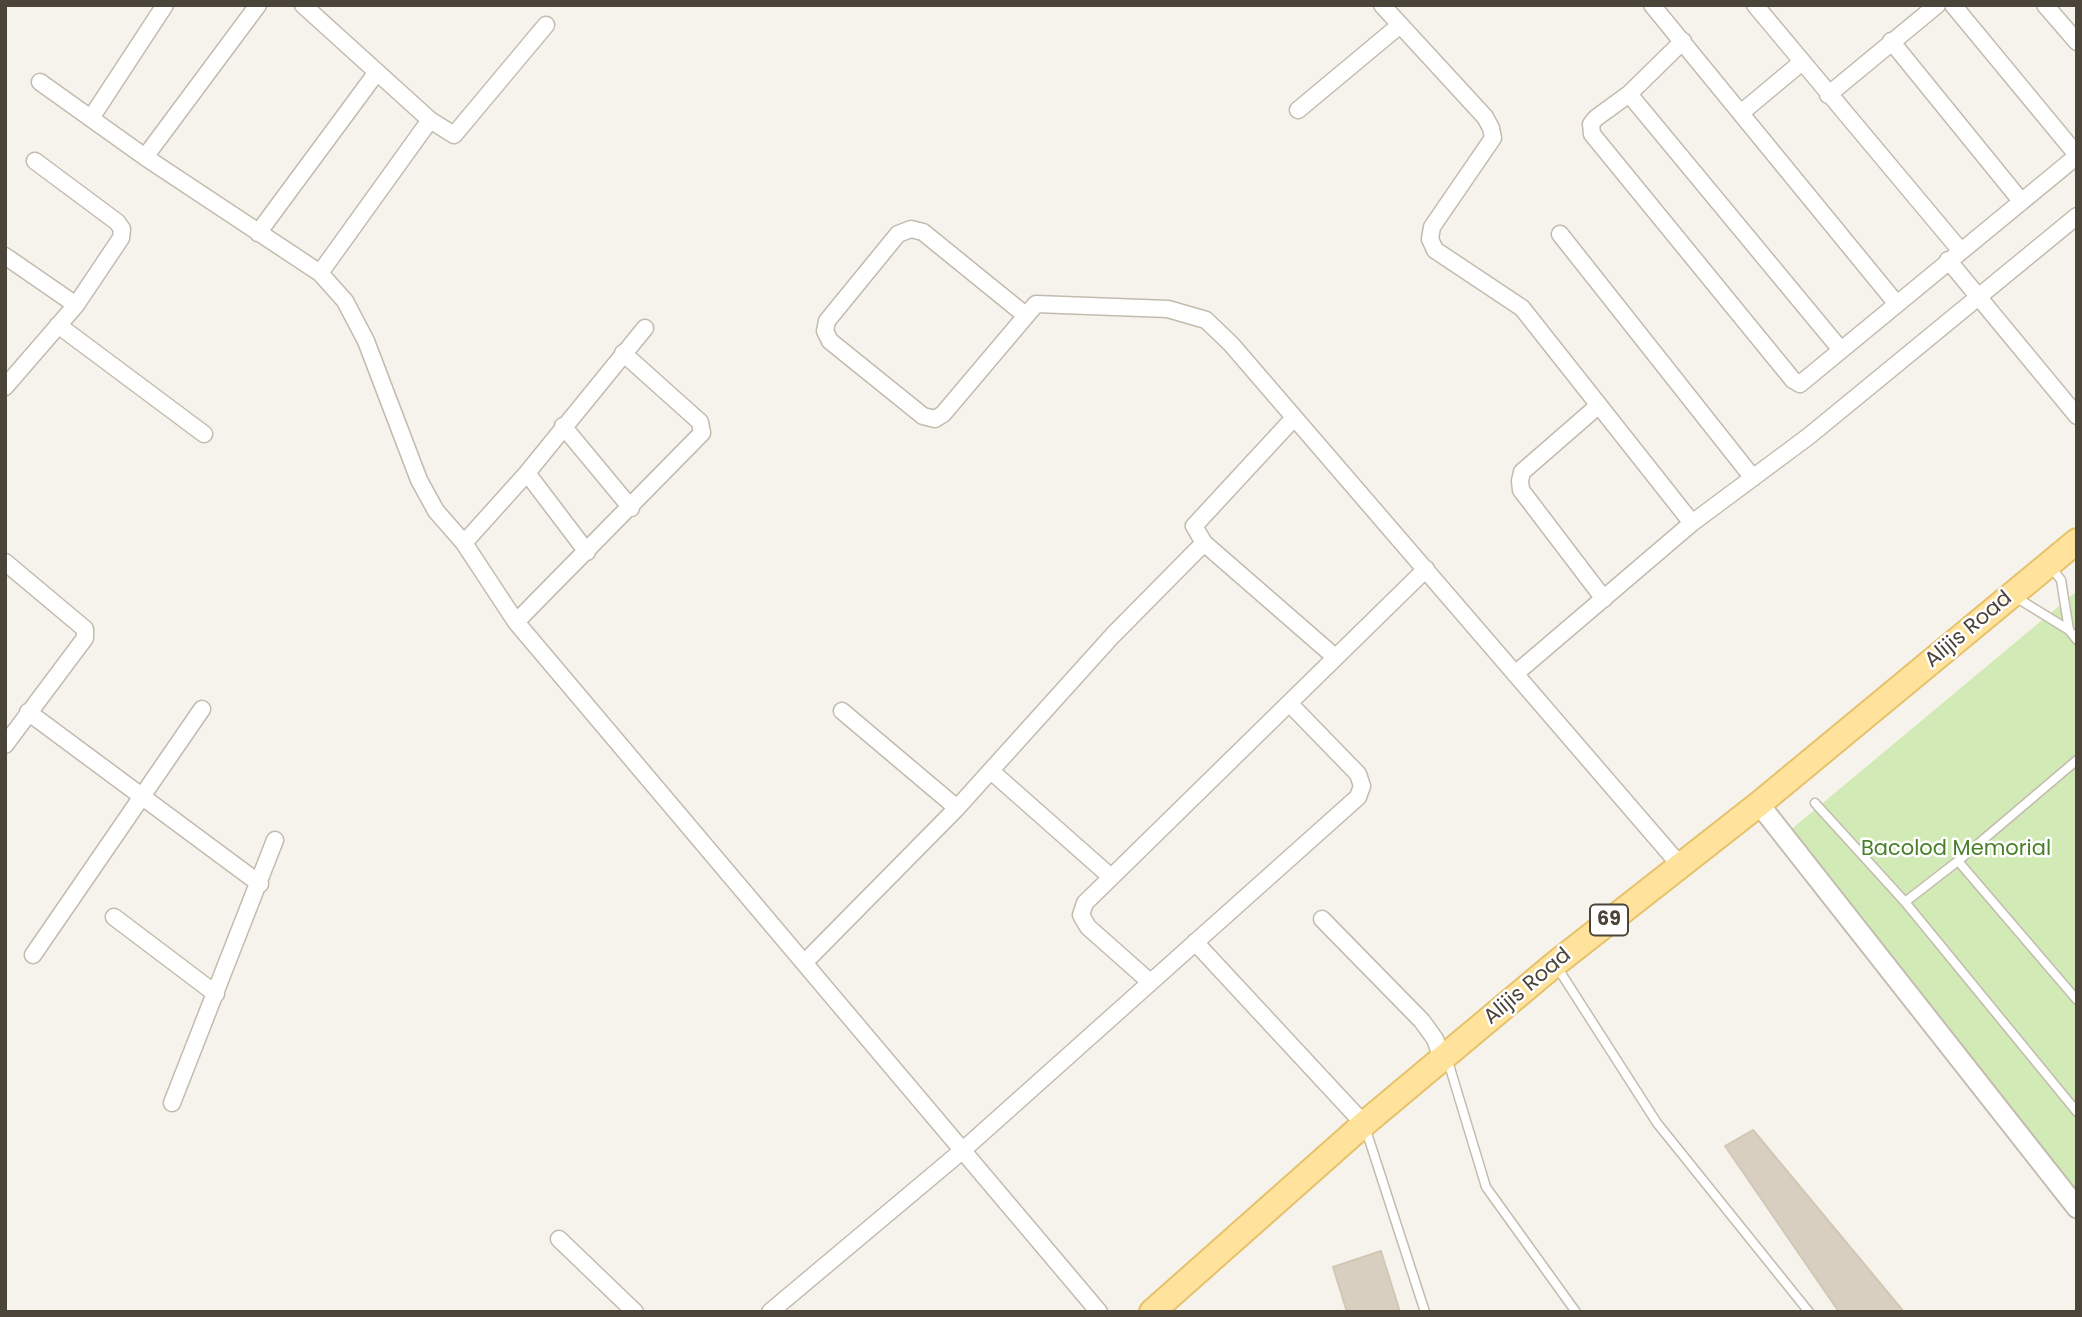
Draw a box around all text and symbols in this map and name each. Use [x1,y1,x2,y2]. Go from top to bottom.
street label: Alijis Road [1920,586,2018,674]
park label: Bacolod Memorial [1861,837,2051,863]
road number: 69 [1590,904,1628,936]
street label: Alijis Road [1479,943,1577,1031]

